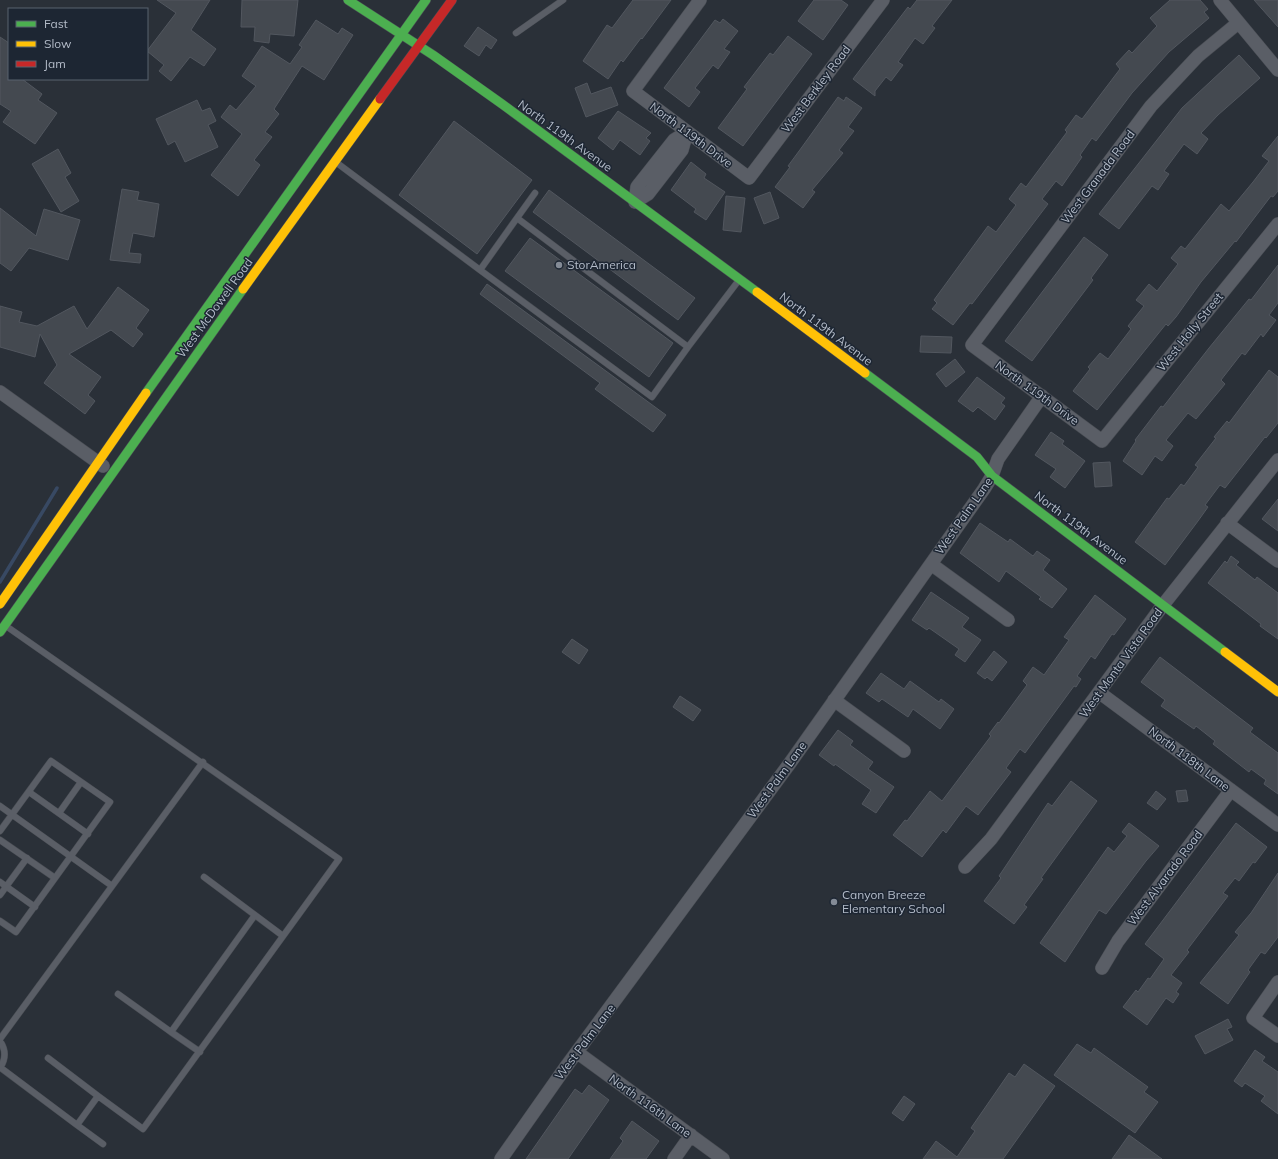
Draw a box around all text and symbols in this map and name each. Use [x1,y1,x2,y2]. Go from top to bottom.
legend [8,8,148,80]
text: Fast [44,16,68,31]
text: Slow [44,36,72,51]
street label: West Berkley Road [778,42,853,135]
text: Jam [44,56,66,71]
street label: North 119th Avenue [515,96,615,175]
street label: North 119th Drive [647,99,736,171]
street label: West Granada Road [1057,127,1138,227]
street label: West McDowell Road [173,255,256,360]
place label: StorAmerica [567,257,636,272]
marker: StorAmerica [554,260,564,270]
street label: North 119th Avenue [777,289,876,368]
street label: West Holly Street [1153,289,1226,374]
street label: North 119th Drive [993,357,1082,428]
street label: West Palm Lane [931,474,996,557]
street label: North 119th Avenue [1032,488,1131,567]
street label: West Monta Vista Road [1076,605,1166,721]
street label: North 118th Lane [1146,723,1233,794]
street label: West Palm Lane [744,739,809,821]
street label: West Alvarado Road [1124,827,1205,928]
place label: Canyon Breeze Elementary School [842,887,945,916]
marker: Canyon Breeze Elementary School [829,897,839,907]
street label: West Palm Lane [551,1001,618,1083]
street label: North 116th Lane [606,1071,694,1141]

